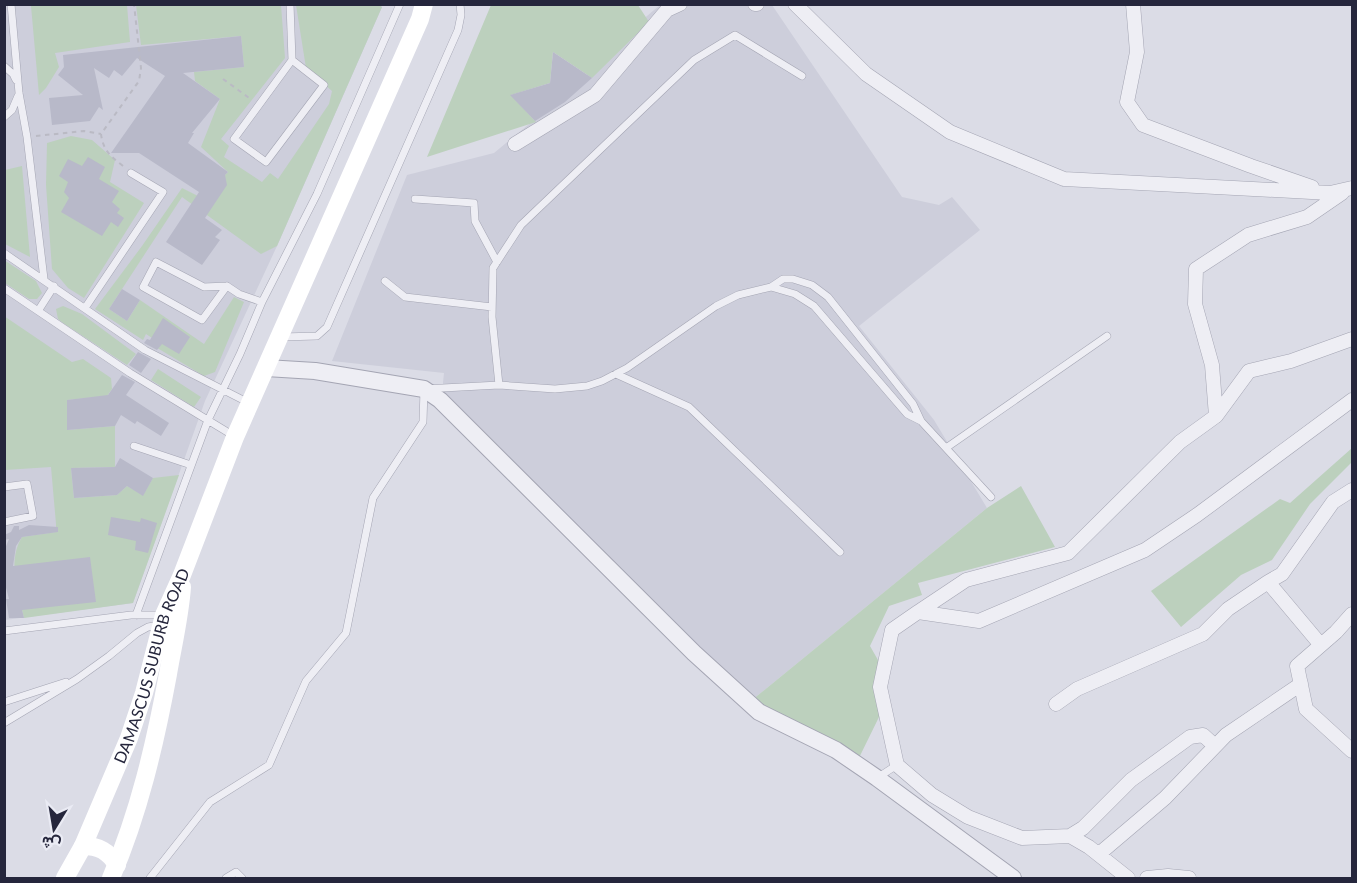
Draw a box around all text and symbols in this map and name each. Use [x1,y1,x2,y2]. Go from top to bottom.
street label: DAMASCUS SUBURB ROAD [109,565,193,766]
north arrow [24,799,84,859]
text: ش [40,832,62,855]

